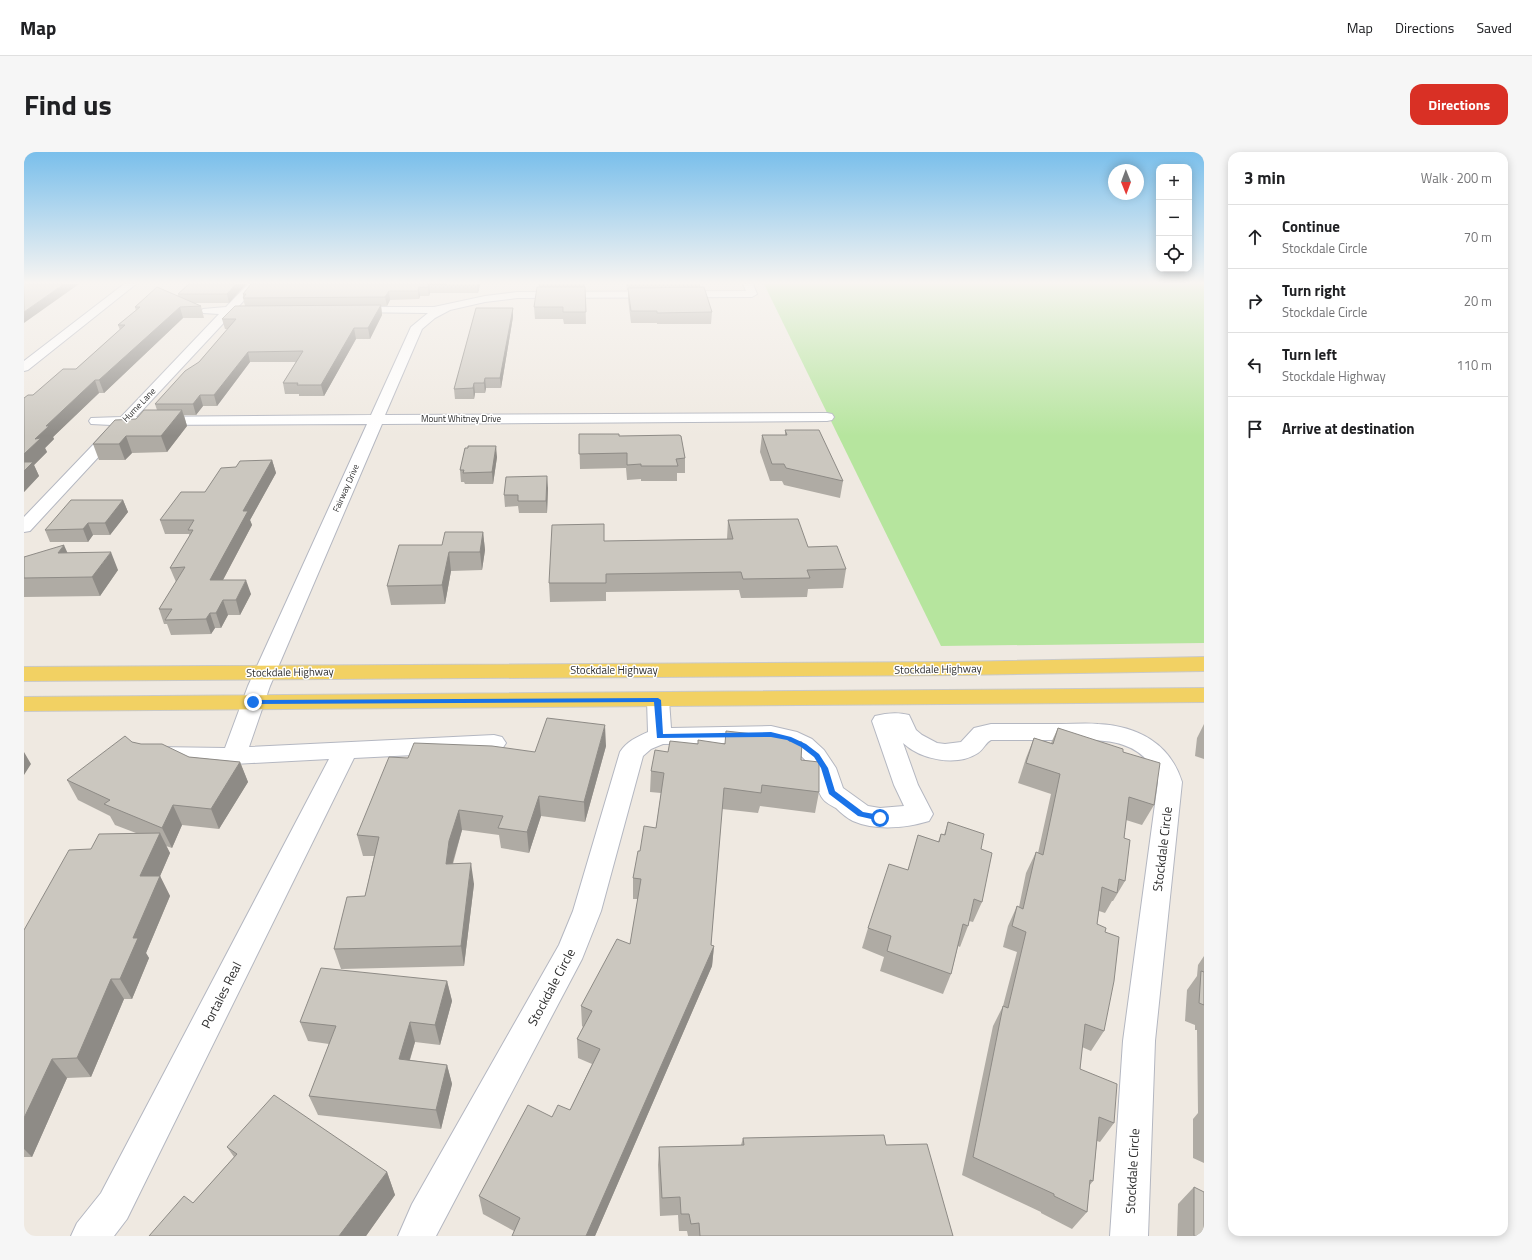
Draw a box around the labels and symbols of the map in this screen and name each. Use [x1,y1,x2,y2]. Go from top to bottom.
north arrow [1108,164,1144,200]
street label: Hume Lane [119,384,159,425]
street label: Mount Whitney Drive [421,412,502,425]
street label: Fairway Drive [329,461,362,514]
street label: Stockdale Highway [894,660,983,678]
street label: Stockdale Highway [570,662,659,678]
street label: Stockdale Highway [246,663,335,681]
route end [244,693,262,711]
street label: Stockdale Circle [1147,805,1177,893]
route start [871,809,889,827]
street label: Stockdale Circle [522,945,580,1029]
street label: Portales Real [196,958,246,1032]
street label: Stockdale Circle [1120,1128,1144,1214]

